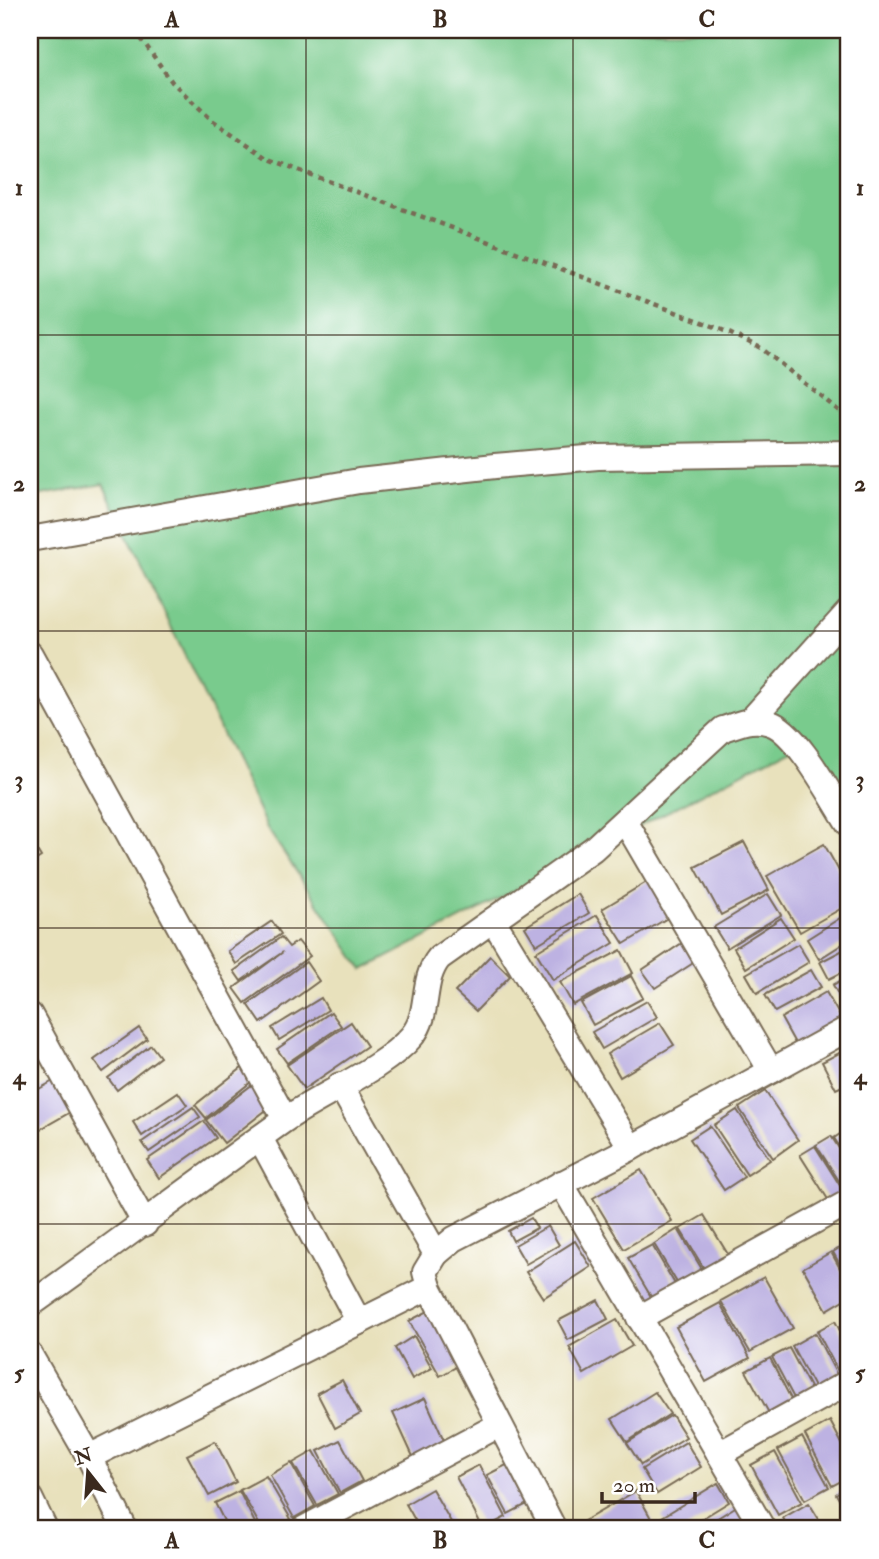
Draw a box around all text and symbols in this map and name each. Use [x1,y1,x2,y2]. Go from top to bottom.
text: A [164,5,180,34]
text: B [432,5,448,34]
text: C [699,5,715,34]
text: 1 [15,173,23,202]
text: 1 [856,173,864,202]
text: 2 [13,469,25,498]
text: 2 [854,469,866,498]
text: 3 [15,765,23,794]
text: 3 [856,765,864,794]
text: 4 [12,1062,27,1091]
text: 4 [853,1062,868,1091]
text: 5 [14,1358,25,1387]
text: 5 [855,1358,866,1387]
north arrow [52,1436,122,1506]
text: N [71,1442,96,1471]
scale bar [602,1461,695,1505]
text: 20 m [613,1472,655,1499]
text: A [164,1526,180,1555]
text: B [432,1526,448,1555]
text: C [699,1526,715,1555]

